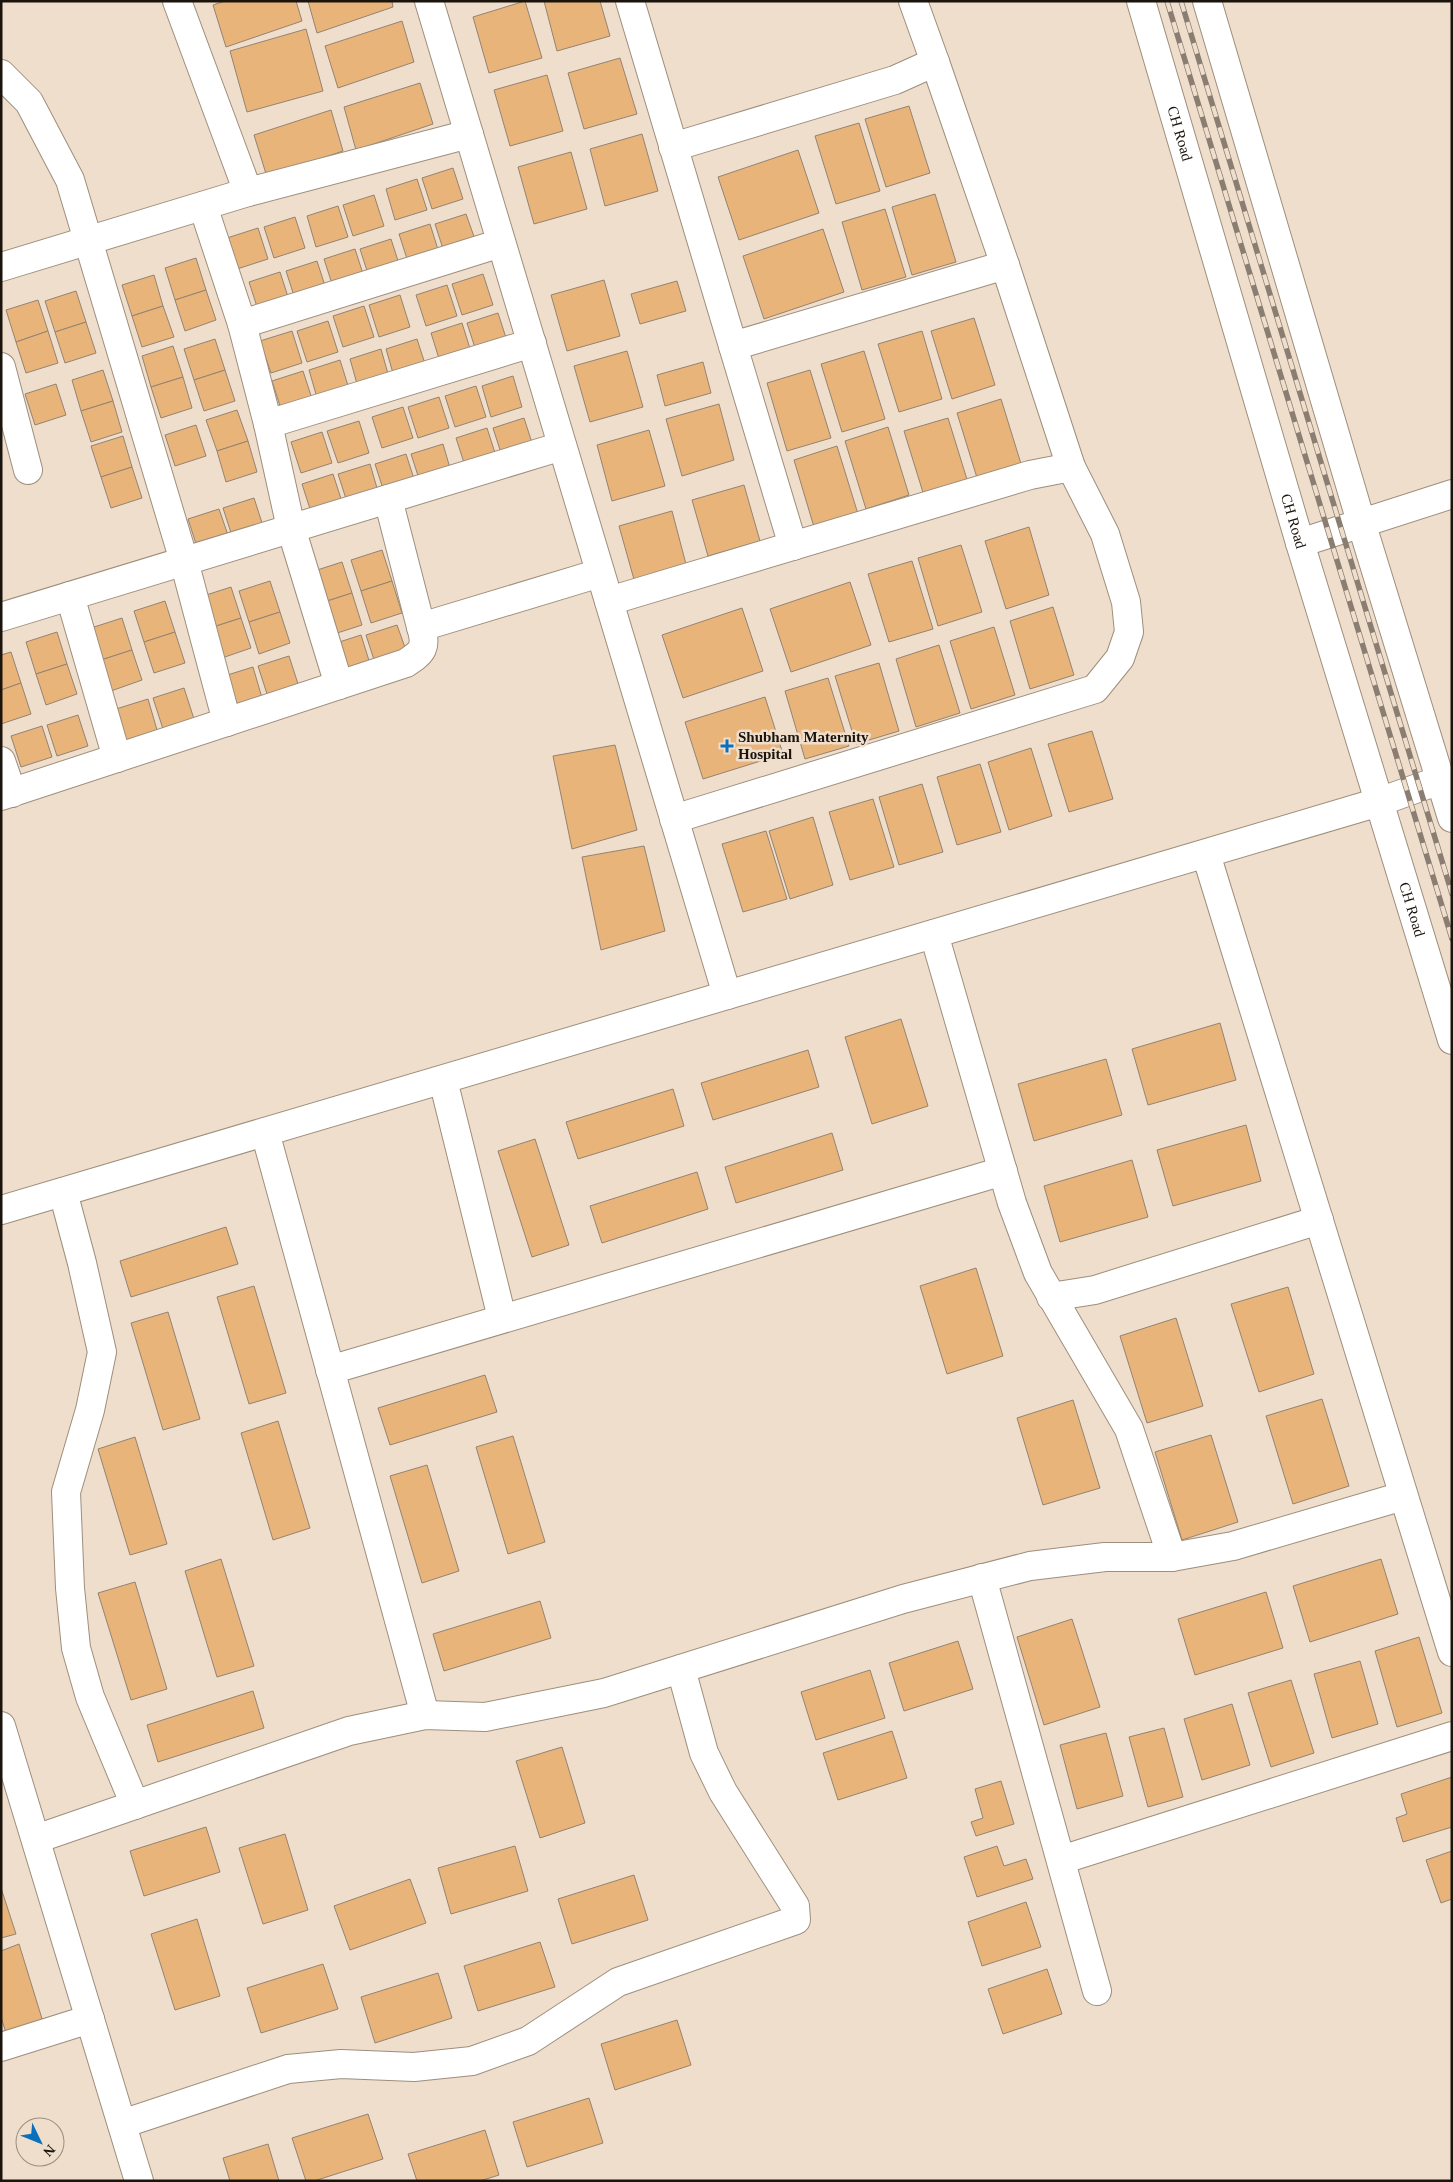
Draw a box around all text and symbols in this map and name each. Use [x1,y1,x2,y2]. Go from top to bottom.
street label: CH Road [1164,104,1196,163]
street label: CH Road [1278,492,1309,551]
place label: Shubham Maternity Hospital [738,729,869,762]
marker: Shubham Maternity Hospital [720,739,734,753]
street label: CH Road [1396,880,1428,939]
north arrow [15,2117,65,2167]
text: N [40,2142,58,2159]

